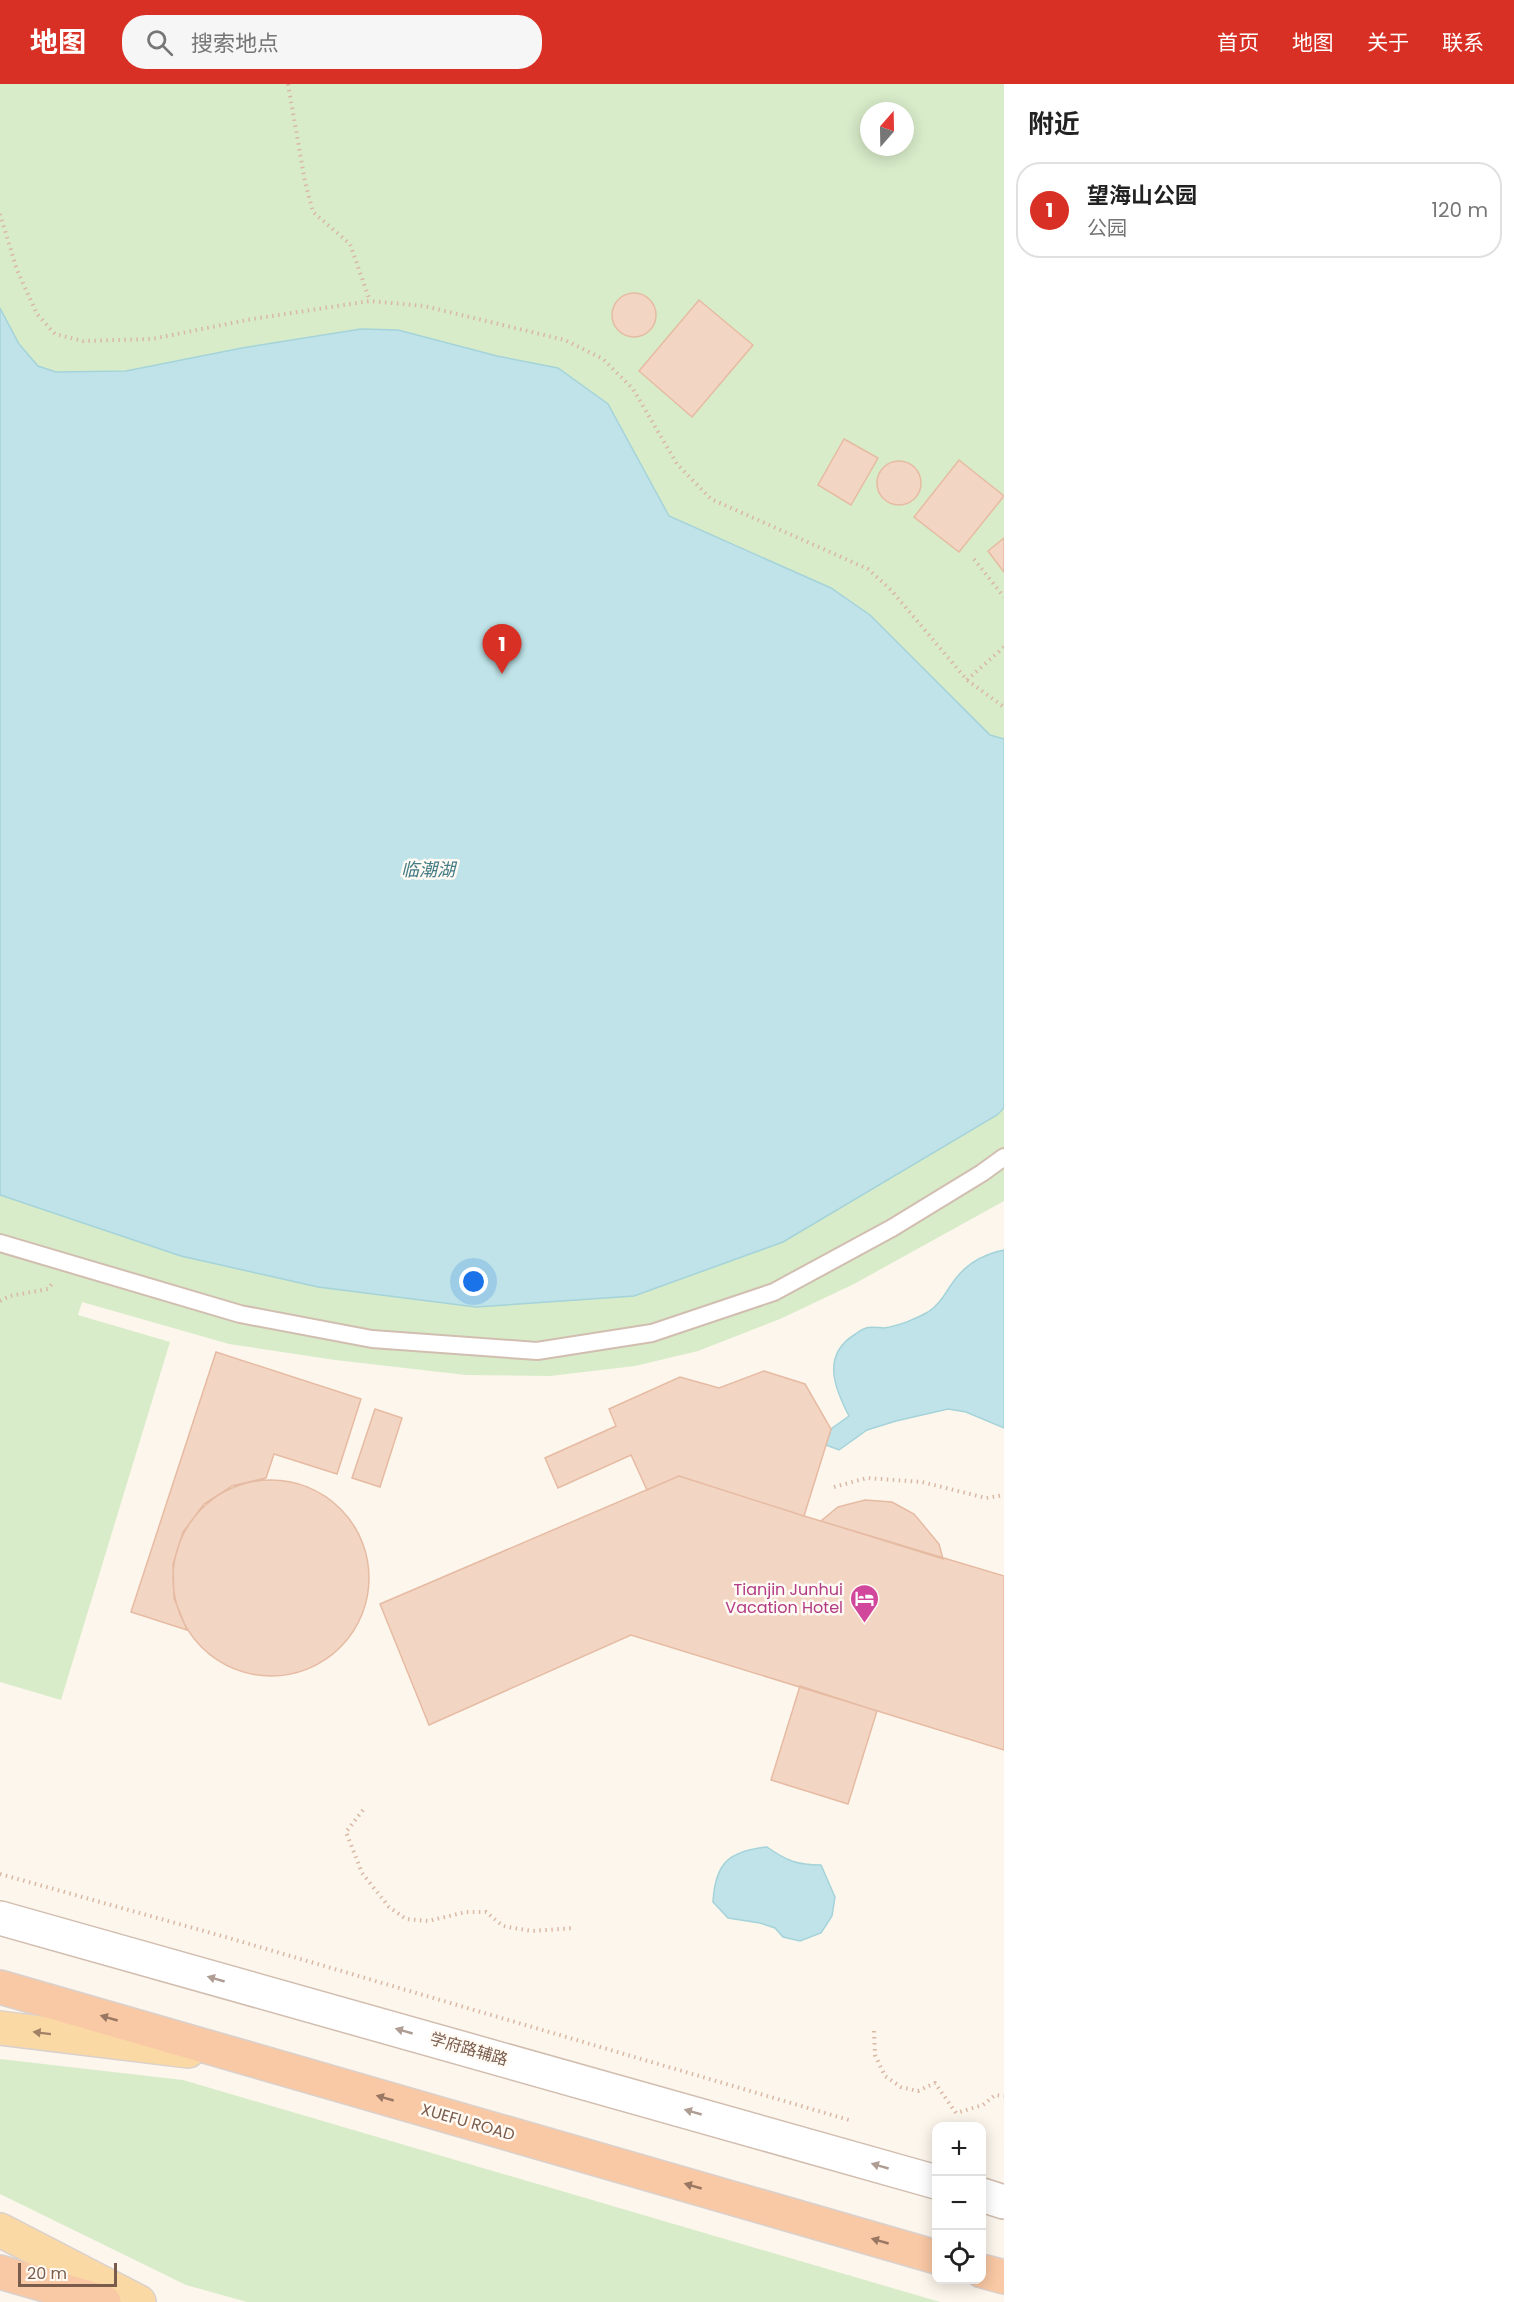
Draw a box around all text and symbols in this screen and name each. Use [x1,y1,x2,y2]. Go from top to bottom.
search box [122,15,542,69]
text: 地图 [30,23,86,62]
icon: search [143,26,176,59]
text: 搜索地点 [191,28,279,59]
text: 首页 [1217,28,1259,57]
text: 地图 [1292,28,1334,57]
text: 关于 [1367,28,1409,57]
text: 联系 [1442,28,1484,57]
north arrow [860,102,914,156]
text: 附近 [1028,106,1080,142]
text: 望海山公园 [1087,180,1197,211]
text: 1 [1046,196,1053,224]
text: 120 m [1432,196,1488,224]
text: 公园 [1087,214,1127,242]
pin: 1 [482,624,522,674]
water label: 临潮湖 [401,857,458,882]
your location [459,1267,488,1296]
place label: Tianjin Junhui Vacation Hotel [725,1578,843,1619]
hotel icon: Tianjin Junhui Vacation Hotel [848,1582,880,1624]
one-way arrow [207,1973,225,1983]
one-way arrow [100,2013,118,2022]
one-way arrow [395,2026,413,2035]
street label: 学府路辅路 [427,2027,511,2071]
one-way arrow [32,2028,51,2038]
one-way arrow [376,2092,394,2102]
street label: XUEFU ROAD [418,2098,518,2146]
one-way arrow [684,2107,702,2116]
map controls [932,2122,986,2284]
button: + [932,2122,986,2176]
one-way arrow [871,2161,889,2170]
button: − [932,2176,986,2230]
one-way arrow [684,2181,702,2190]
button: locate [932,2230,986,2284]
one-way arrow [871,2236,889,2245]
scale bar [18,2260,117,2288]
text: 20 m [27,2262,67,2285]

